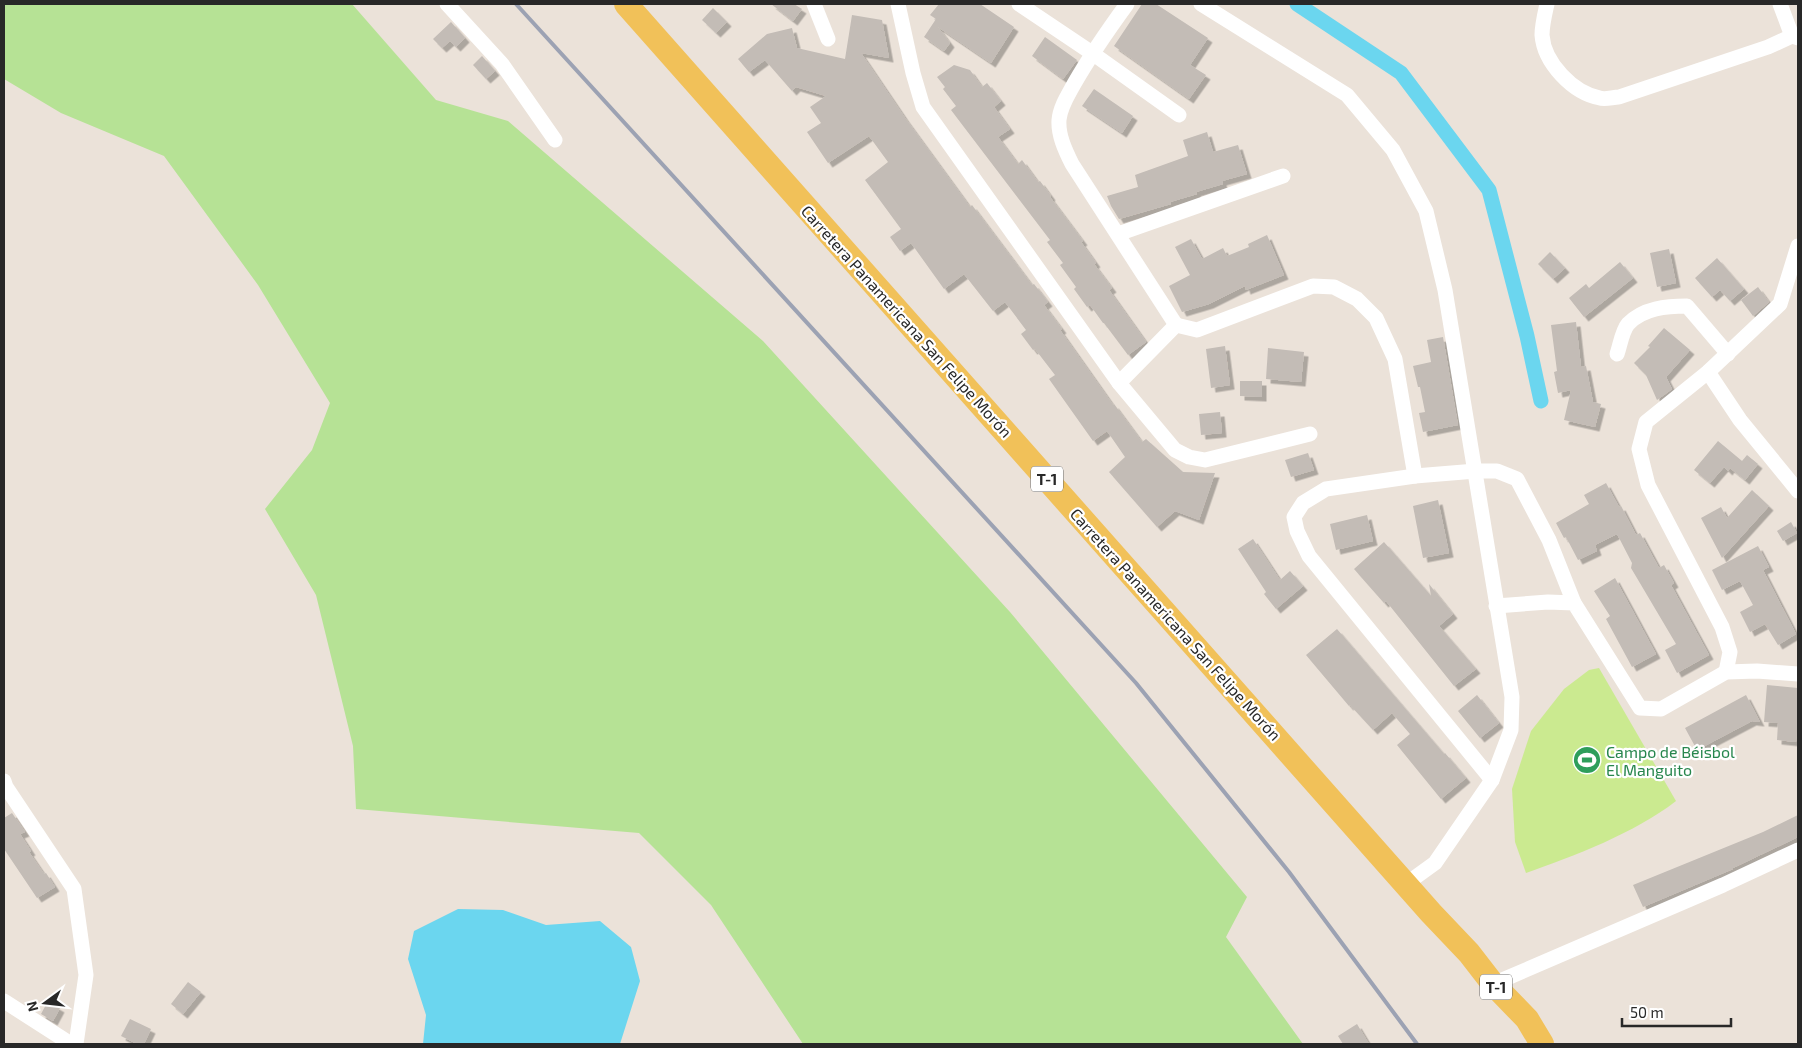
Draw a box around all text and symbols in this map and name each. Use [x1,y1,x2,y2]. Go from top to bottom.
street label: Carretera Panamericana San Felipe Morón [798,201,1016,441]
road number: T-1 [1031,466,1063,492]
street label: Carretera Panamericana San Felipe Morón [1067,504,1285,744]
place label: Campo de Béisbol El Manguito [1606,742,1735,779]
sports icon: Campo de Béisbol El Manguito [1572,745,1602,775]
road number: T-1 [1480,974,1512,1000]
north arrow [20,978,70,1028]
scale bar [1622,996,1731,1028]
text: N [22,999,41,1014]
text: 50 m [1630,1003,1664,1021]

